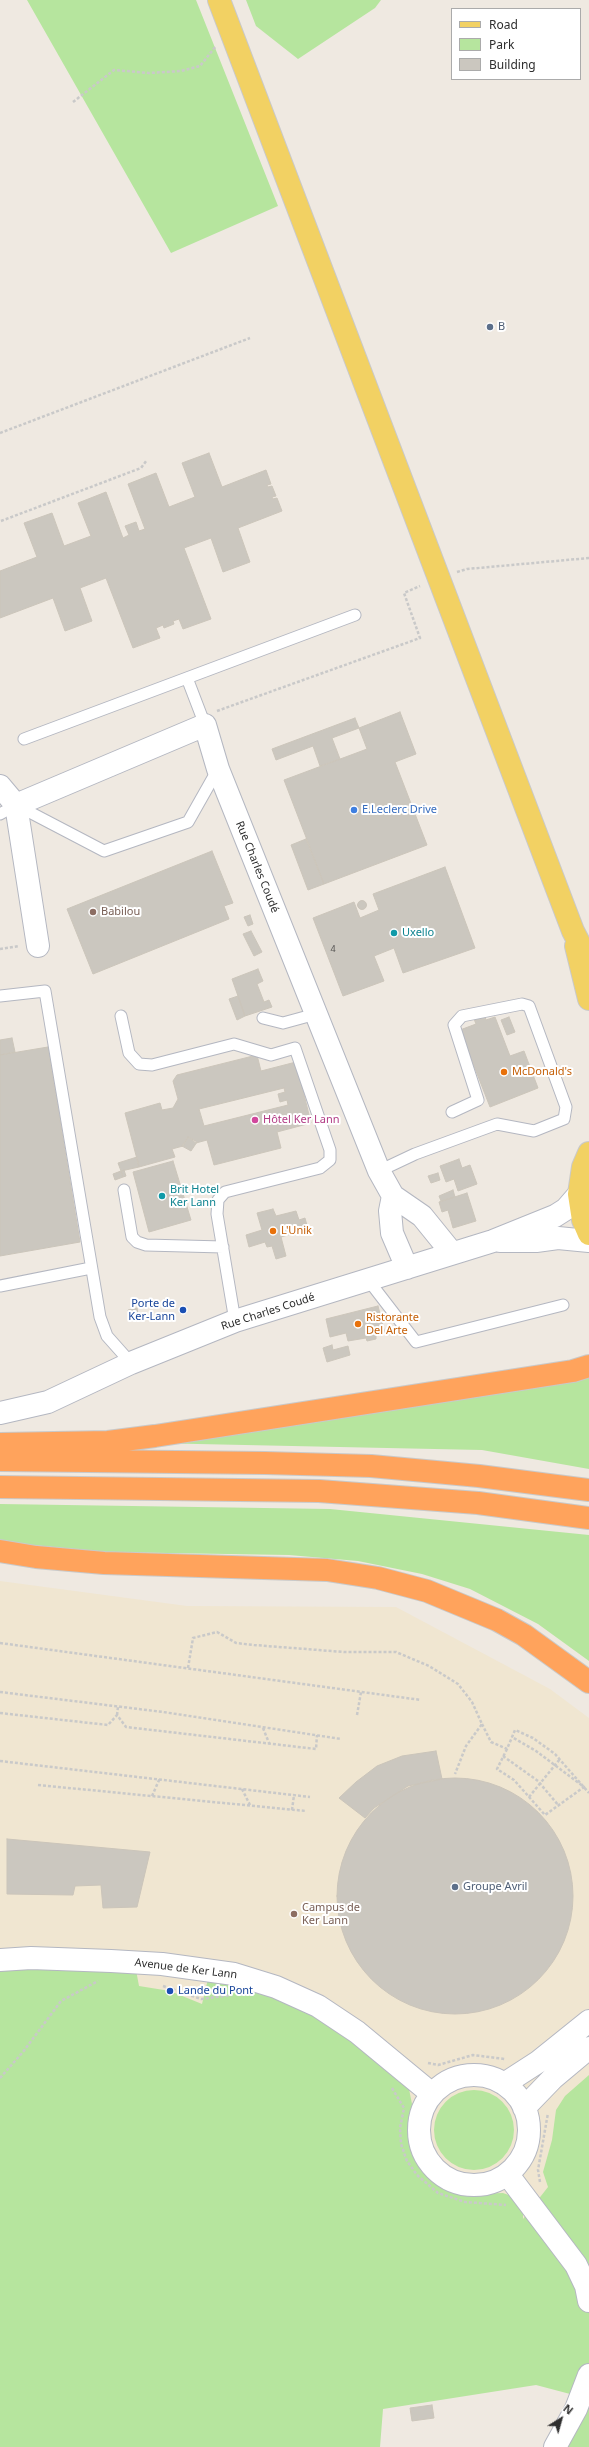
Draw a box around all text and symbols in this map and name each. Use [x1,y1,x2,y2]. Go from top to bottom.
legend [451,8,581,80]
text: Road [489,16,518,33]
text: Park [489,36,514,53]
text: Building [489,56,536,73]
place label: B [498,320,505,334]
marker: B [485,322,495,332]
place label: E.Leclerc Drive [362,803,437,817]
marker: E.Leclerc Drive [349,805,359,815]
street label: Rue Charles Coudé [233,819,281,915]
place label: Babilou [101,905,140,919]
marker: Babilou [88,907,98,917]
place label: Uxello [402,926,434,940]
marker: Uxello [389,928,399,938]
house number: 4 [330,944,336,954]
place label: McDonald's [512,1065,572,1079]
marker: McDonald's [499,1067,509,1077]
place label: Hôtel Ker Lann [263,1113,340,1127]
marker: Hôtel Ker Lann [250,1115,260,1125]
place label: Brit Hotel Ker Lann [170,1183,219,1209]
marker: Brit Hotel Ker Lann [157,1191,167,1201]
place label: L'Unik [281,1224,312,1238]
marker: L'Unik [268,1226,278,1236]
street label: Rue Charles Coudé [219,1291,317,1333]
place label: Porte de Ker-Lann [128,1297,175,1323]
marker: Porte de Ker-Lann [178,1305,188,1315]
place label: Ristorante Del Arte [366,1311,419,1337]
marker: Ristorante Del Arte [353,1319,363,1329]
place label: Groupe Avril [463,1880,527,1894]
marker: Groupe Avril [450,1882,460,1892]
place label: Campus de Ker Lann [302,1901,360,1927]
marker: Campus de Ker Lann [289,1909,299,1919]
street label: Avenue de Ker Lann [134,1956,238,1982]
place label: Lande du Pont [178,1984,253,1998]
marker: Lande du Pont [165,1986,175,1996]
north arrow [541,2399,581,2439]
text: N [560,2400,577,2418]

